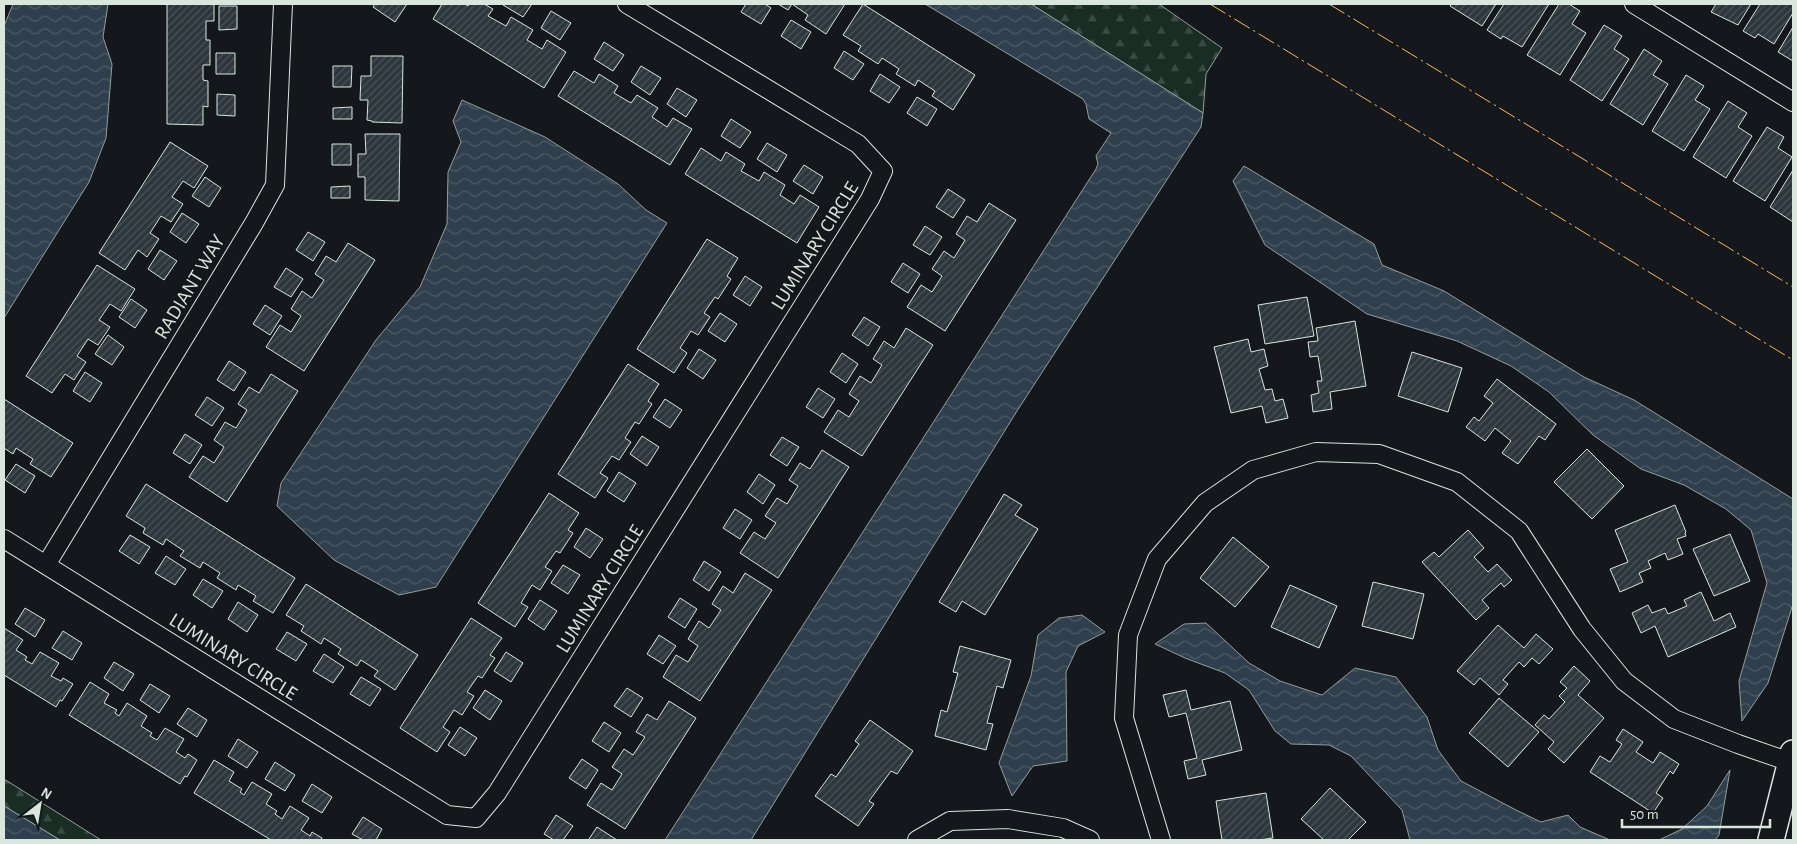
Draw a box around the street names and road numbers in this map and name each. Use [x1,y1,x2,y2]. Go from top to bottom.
street label: LUMINARY CIRCLE [768,178,863,313]
street label: RADIANT WAY [151,231,229,343]
street label: LUMINARY CIRCLE [553,521,648,656]
street label: LUMINARY CIRCLE [166,610,301,705]

